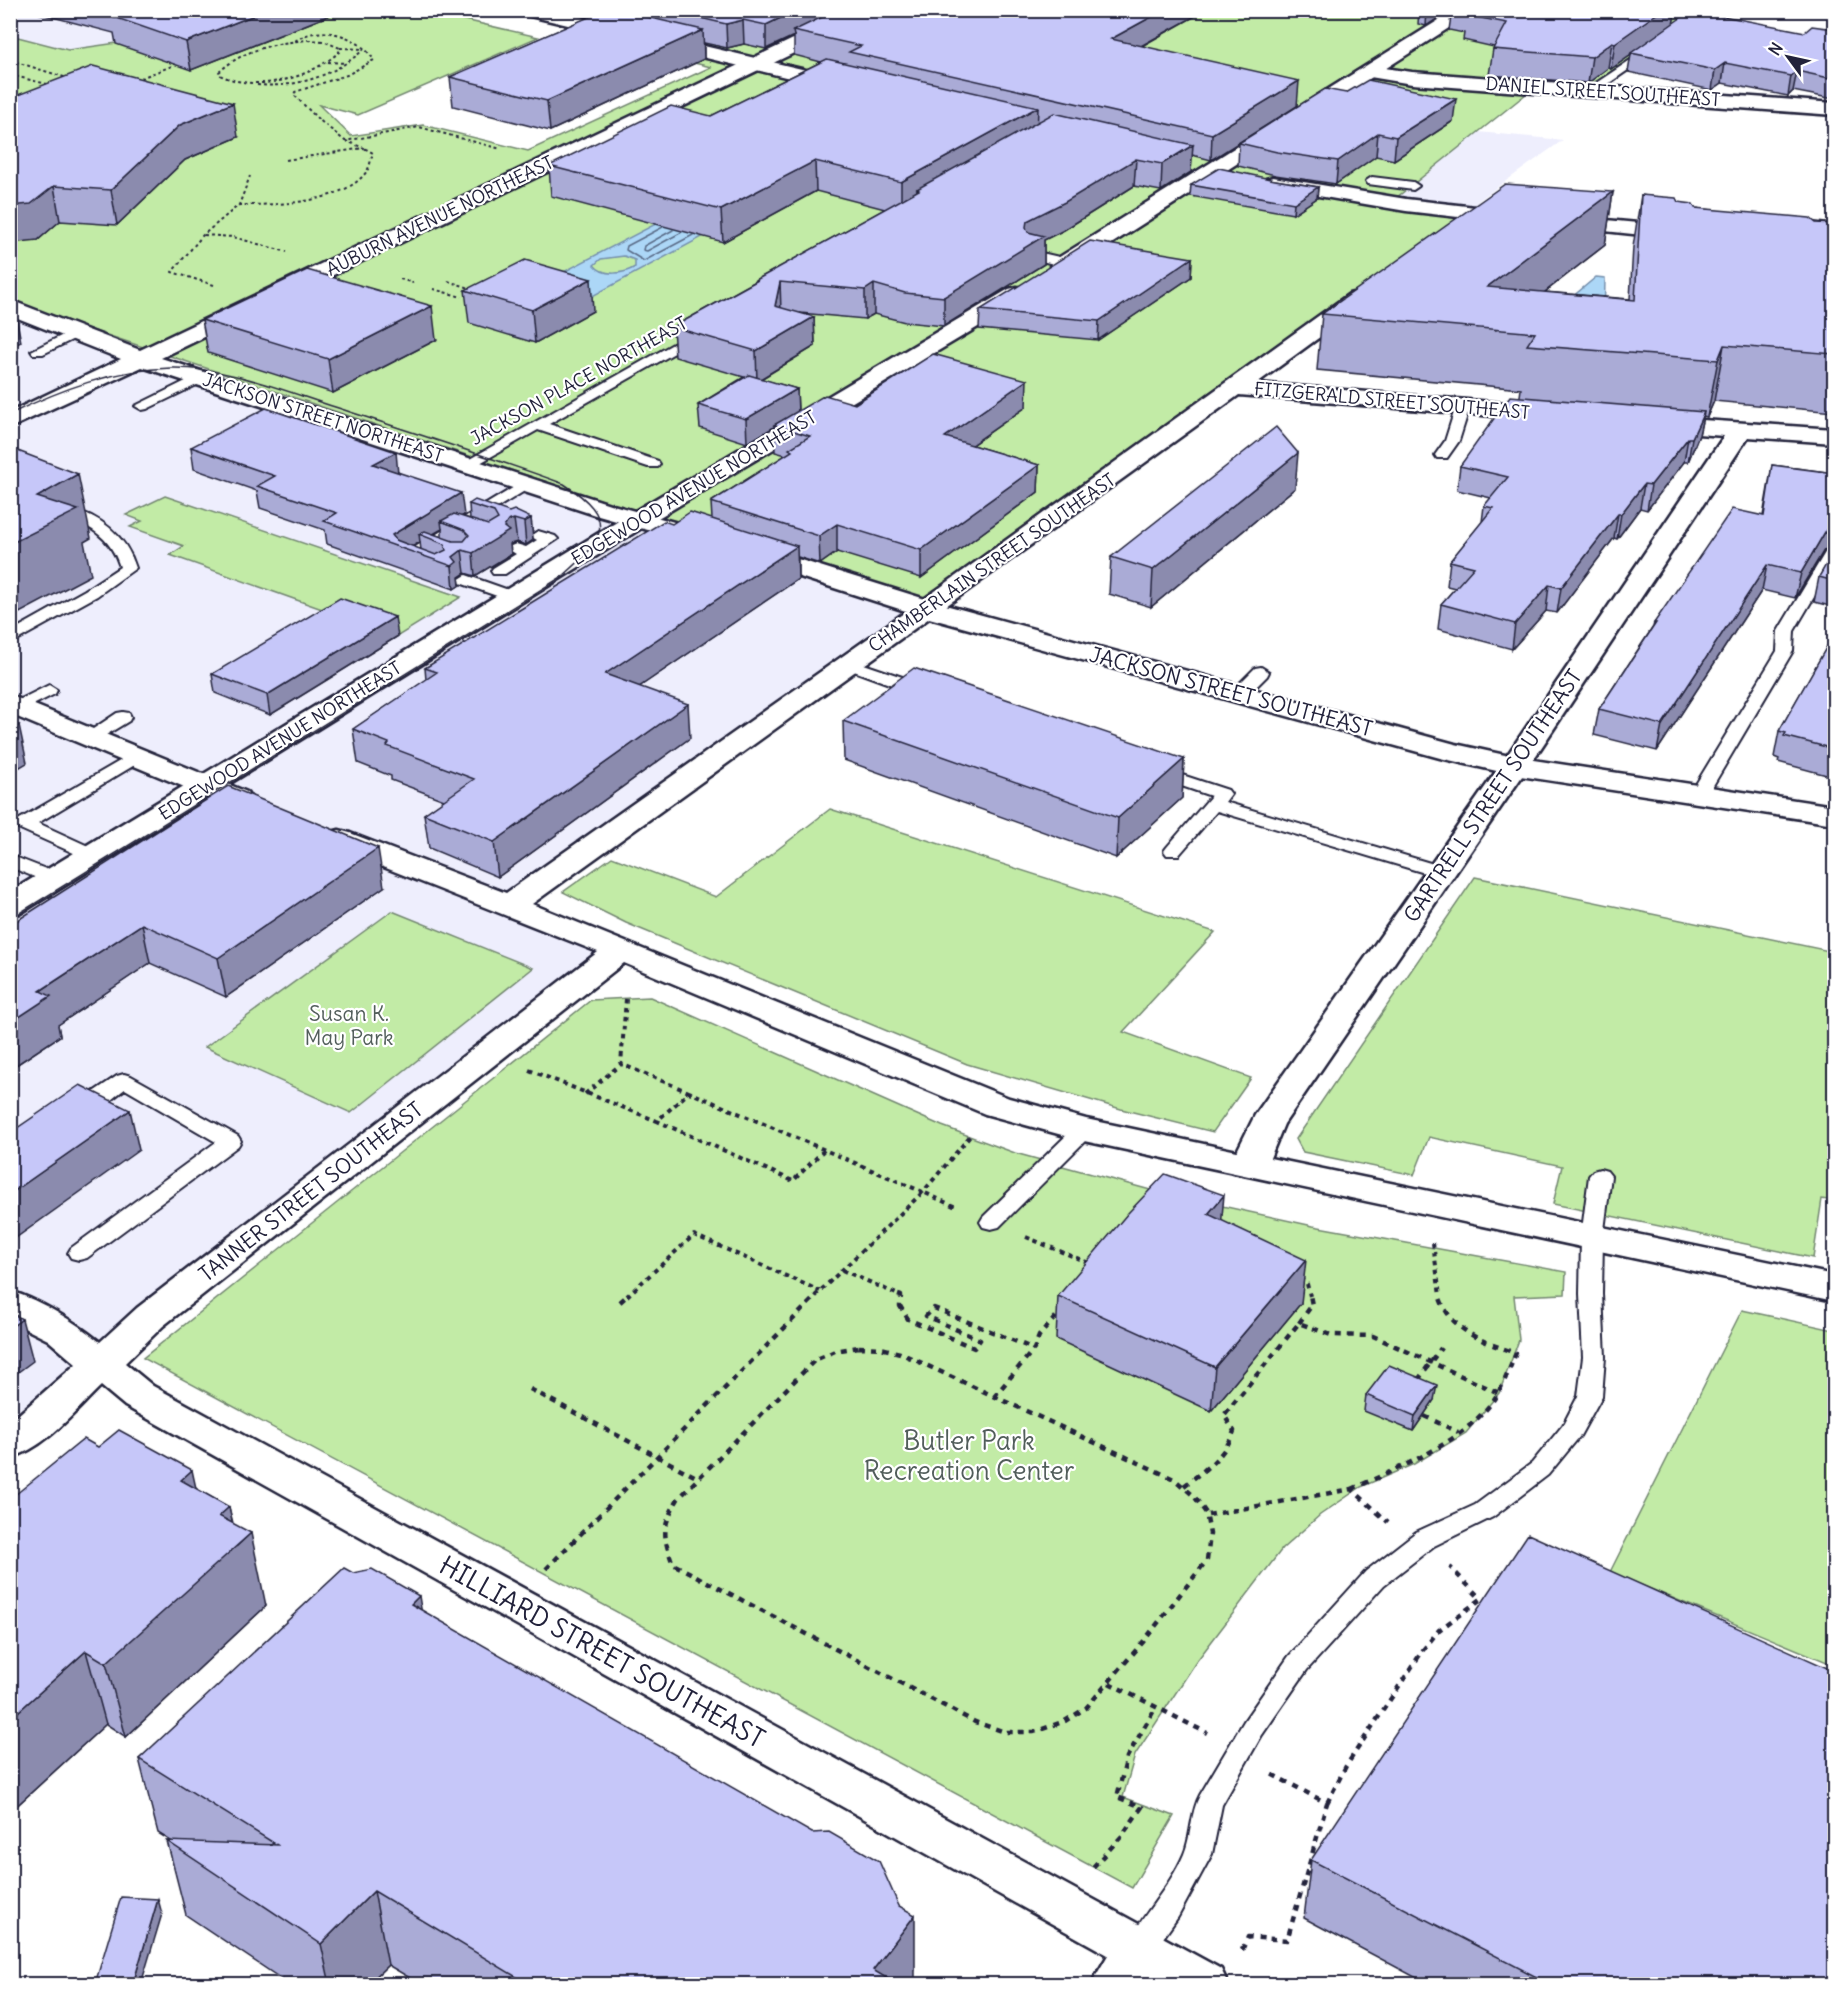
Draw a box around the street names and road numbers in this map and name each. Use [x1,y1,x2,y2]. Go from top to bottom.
street label: DANIEL STREET SOUTHEAST [1485,72,1721,111]
street label: AUBURN AVENUE NORTHEAST [322,150,557,281]
street label: JACKSON PLACE NORTHEAST [466,311,691,450]
street label: JACKSON STREET NORTHEAST [200,368,446,467]
street label: FITZGERALD STREET SOUTHEAST [1253,377,1531,424]
street label: EDGEWOOD AVENUE NORTHEAST [567,405,821,570]
street label: CHAMBERLAIN STREET SOUTHEAST [864,468,1120,657]
street label: JACKSON STREET SOUTHEAST [1087,641,1376,742]
street label: EDGEWOOD AVENUE NORTHEAST [154,656,405,825]
street label: GARTRELL STREET SOUTHEAST [1398,664,1588,927]
street label: TANNER STREET SOUTHEAST [193,1096,428,1287]
street label: HILLIARD STREET SOUTHEAST [434,1548,771,1755]

